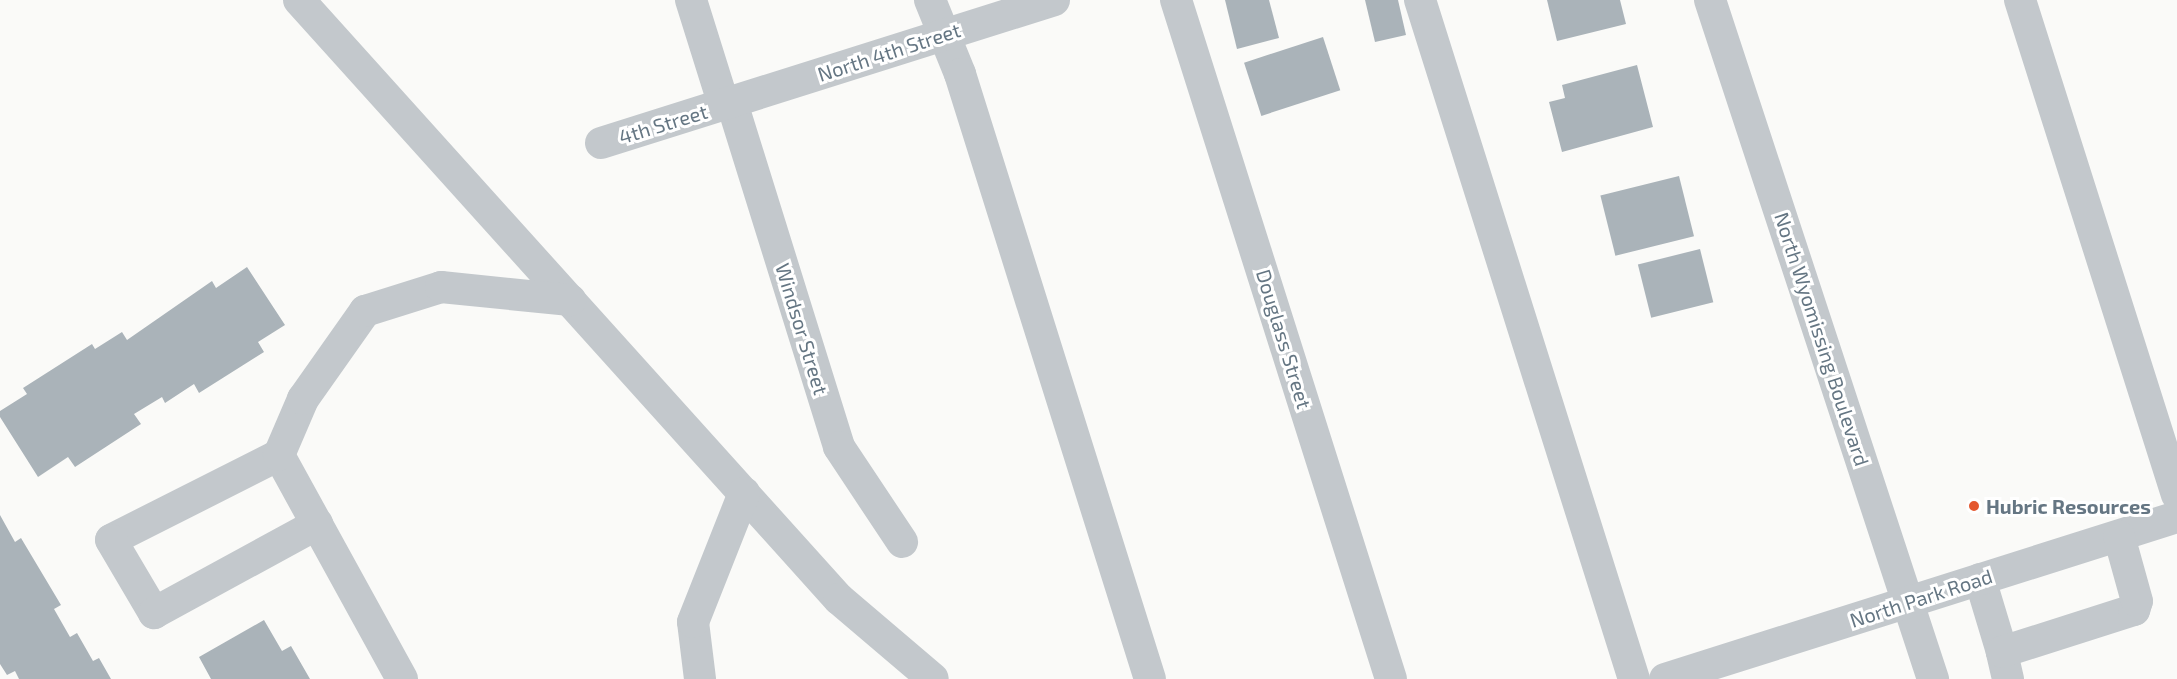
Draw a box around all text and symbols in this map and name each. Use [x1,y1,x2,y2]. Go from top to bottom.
street label: North 4th Street [815,18,963,86]
street label: 4th Street [616,99,710,149]
street label: North Wyomissing Boulevard [1770,209,1874,469]
street label: Windsor Street [771,260,833,398]
street label: Douglass Street [1251,266,1317,412]
place label: Hubric Resources [1986,494,2151,518]
marker: Hubric Resources [1967,499,1981,513]
street label: North Park Road [1847,564,1995,632]

